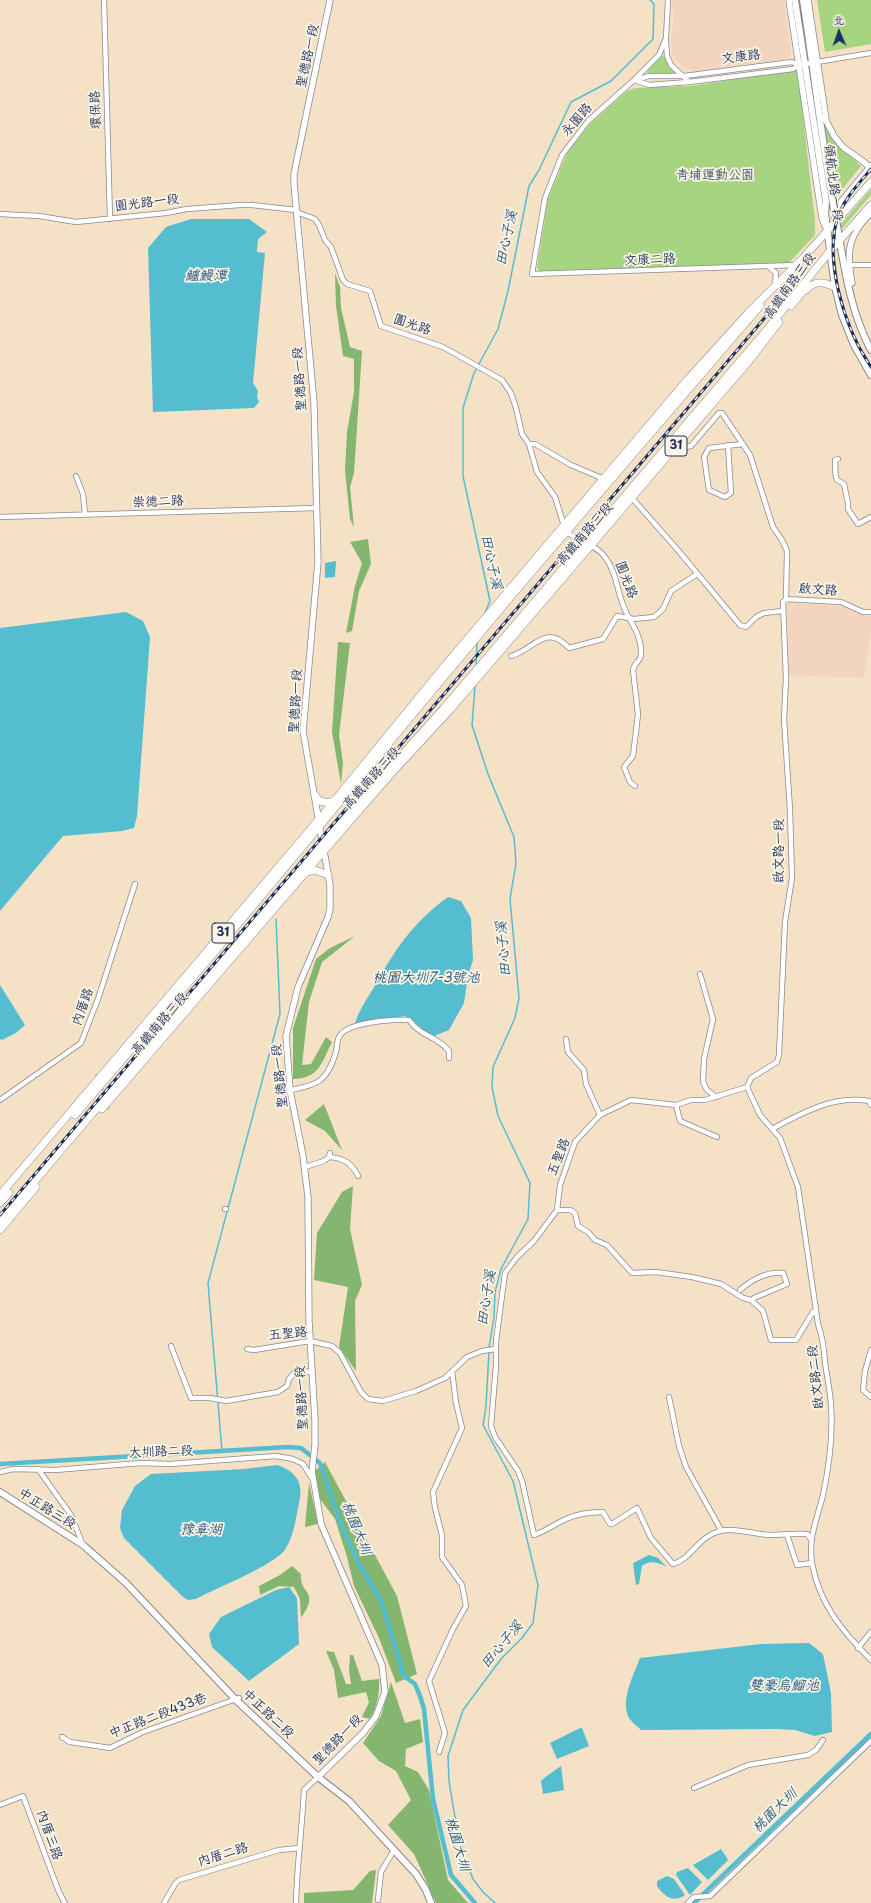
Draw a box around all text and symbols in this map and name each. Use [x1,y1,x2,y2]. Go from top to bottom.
text: 北 [833,11,844,28]
north arrow [819,12,859,52]
street label: 聖德路一段 [294,23,322,89]
street label: 文康路 [721,47,761,67]
street label: 環保路 [88,90,104,130]
street label: 永園路 [558,100,596,140]
street label: 領航北路一段 [821,143,845,223]
park label: 青埔運動公園 [676,167,754,183]
street label: 圓光路一段 [114,191,180,215]
water label: 田心子溪 [493,209,521,267]
street label: 高鐵南路三段 [761,250,819,322]
street label: 文康二路 [624,251,676,269]
water label: 鱸鰻潭 [185,268,227,284]
street label: 圓光路 [391,311,433,339]
street label: 聖德路一段 [290,346,310,412]
road number: 31 [665,436,687,456]
street label: 崇德二路 [132,493,184,511]
street label: 高鐵南路三段 [554,499,616,569]
water label: 田心子溪 [477,533,505,591]
street label: 圓光路 [612,559,640,601]
street label: 啟文路 [798,581,838,599]
street label: 聖德路一段 [287,668,305,734]
street label: 高鐵南路三段 [340,744,404,812]
street label: 啟文路一段 [771,819,787,883]
water label: 田心子溪 [493,920,515,978]
road number: 31 [212,923,234,943]
water label: 桃園大圳7-3號池 [372,970,480,986]
street label: 內厝路 [69,986,97,1028]
street label: 高鐵南路三段 [129,989,191,1059]
street label: 聖德路一段 [269,1043,291,1109]
street label: 五聖路 [544,1136,574,1178]
water label: 田心子溪 [474,1269,500,1327]
street label: 五聖路 [268,1324,308,1344]
street label: 啟文路二段 [805,1344,827,1410]
street label: 聖德路一段 [293,1365,311,1431]
street label: 大圳路二段 [128,1443,194,1461]
street label: 中正路三段 [15,1485,79,1533]
water label: 桃園大圳 [338,1499,374,1557]
water label: 豫章湖 [180,1522,222,1538]
water label: 田心子溪 [478,1618,526,1672]
water label: 雙豪烏鰡池 [749,1678,819,1694]
street label: 中正路二段 [239,1686,297,1742]
street label: 中正路二段433巷 [107,1690,209,1742]
street label: 聖德路一段 [310,1711,366,1769]
water label: 桃園大圳 [749,1786,801,1836]
street label: 內厝三路 [33,1808,65,1862]
water label: 桃園大圳 [441,1815,473,1873]
street label: 內厝二路 [196,1840,250,1870]

